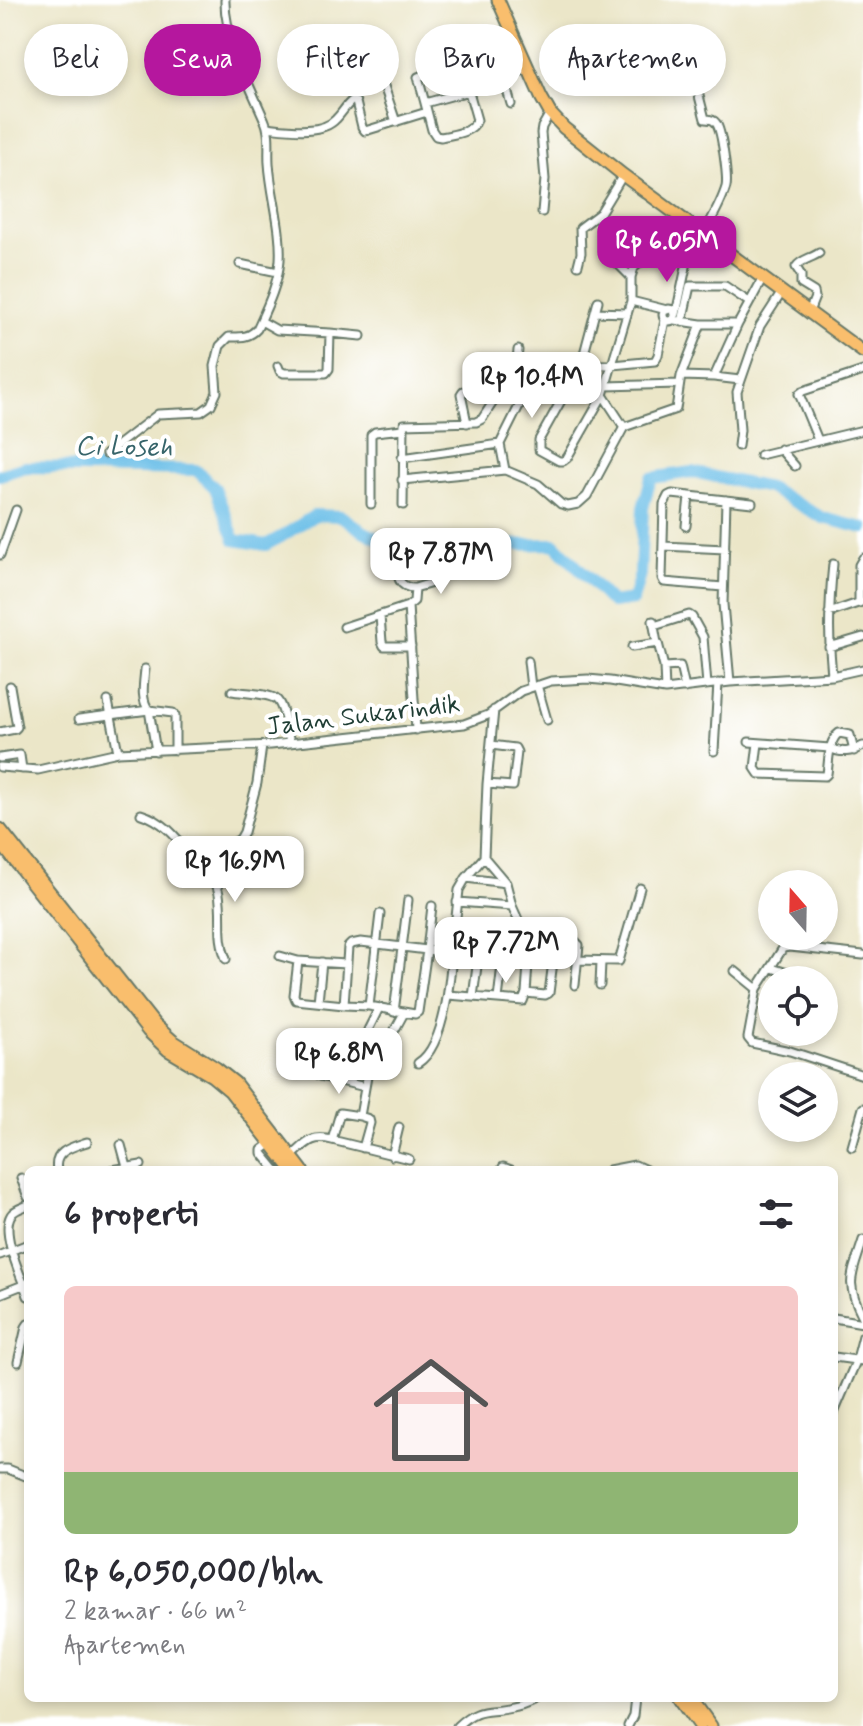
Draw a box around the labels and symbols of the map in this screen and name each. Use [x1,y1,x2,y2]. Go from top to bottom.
pin: Rp 6.05M [584,216,750,284]
pin: Rp 10.4M [449,352,615,420]
water label: Ci Loseh [75,428,173,467]
pin: Rp 7.87M [358,528,524,596]
street label: Jalan Sukarindik [265,687,462,745]
pin: Rp 16.9M [152,836,318,904]
north arrow [758,870,838,950]
pin: Rp 7.72M [423,917,589,985]
pin: Rp 6.8M [265,1028,413,1096]

